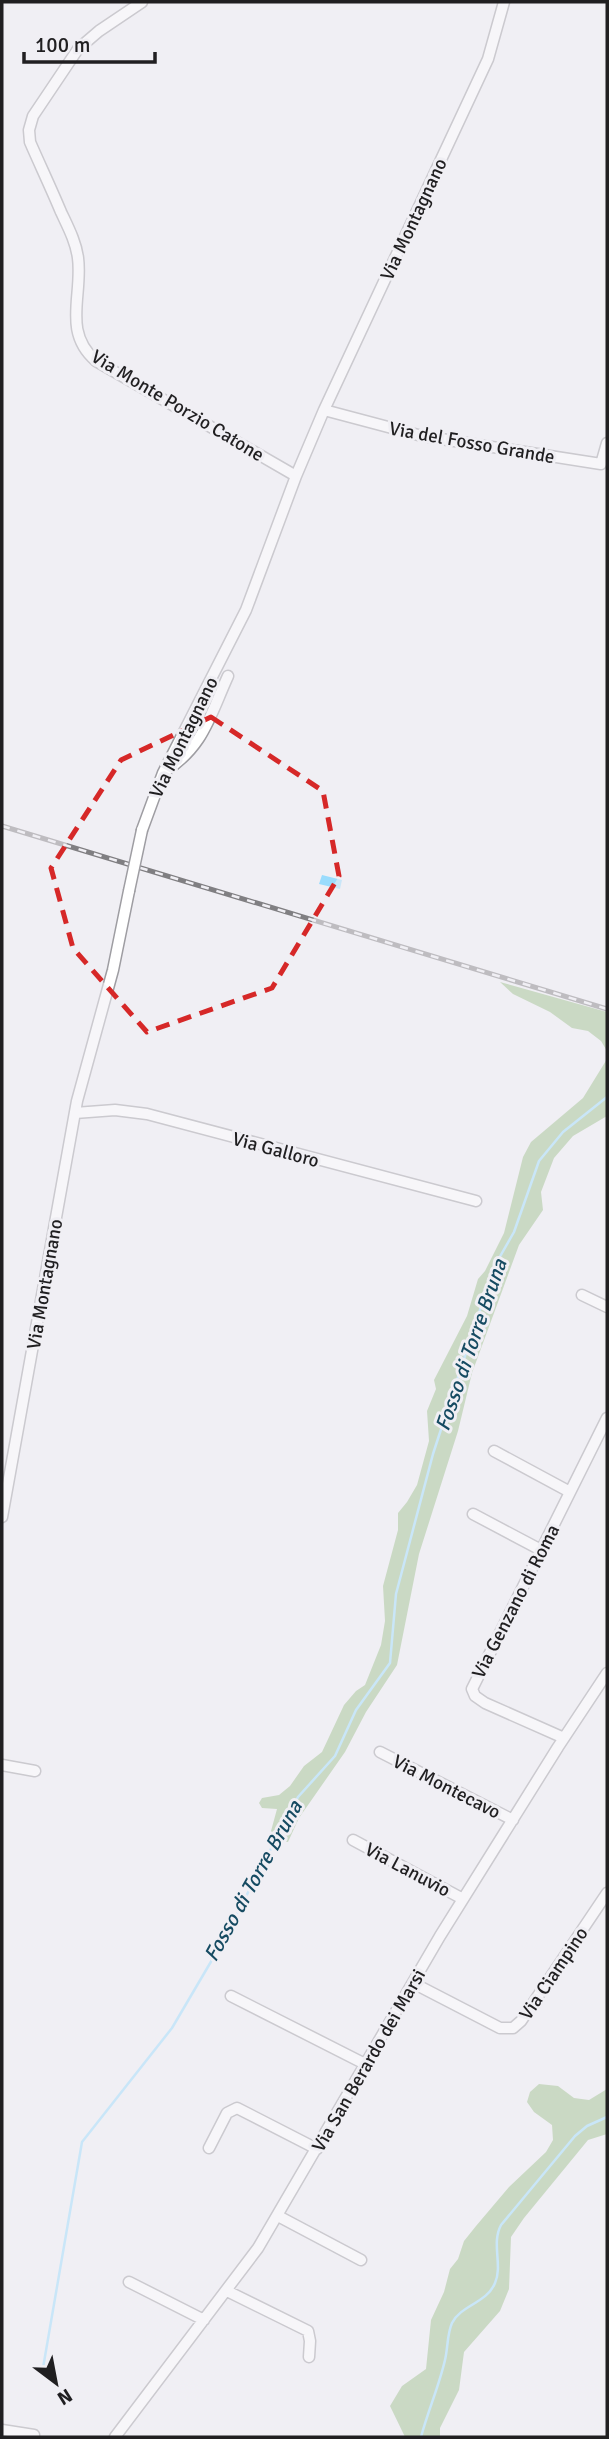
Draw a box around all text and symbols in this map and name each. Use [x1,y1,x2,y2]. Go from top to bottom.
scale bar [24,21,156,65]
text: 100 m [35,32,90,58]
street label: Via Montagnano [375,154,453,284]
street label: Via Monte Porzio Catone [87,345,268,467]
street label: Via del Fosso Grande [387,417,557,469]
street label: Via Montagnano [144,673,224,802]
street label: Via Galloro [230,1127,322,1173]
street label: Via Montagnano [22,1217,68,1351]
water label: Fosso di Torre Bruna [429,1254,513,1434]
street label: Via Genzano di Roma [467,1520,565,1682]
street label: Via Montecavo [389,1749,505,1824]
water label: Fosso di Torre Bruna [198,1795,309,1966]
street label: Via Lanuvio [361,1837,455,1902]
street label: Via Ciampino [514,1923,594,2025]
street label: Via San Berardo dei Marsi [307,1965,431,2156]
north arrow [21,2348,91,2418]
text: N [53,2383,76,2410]

